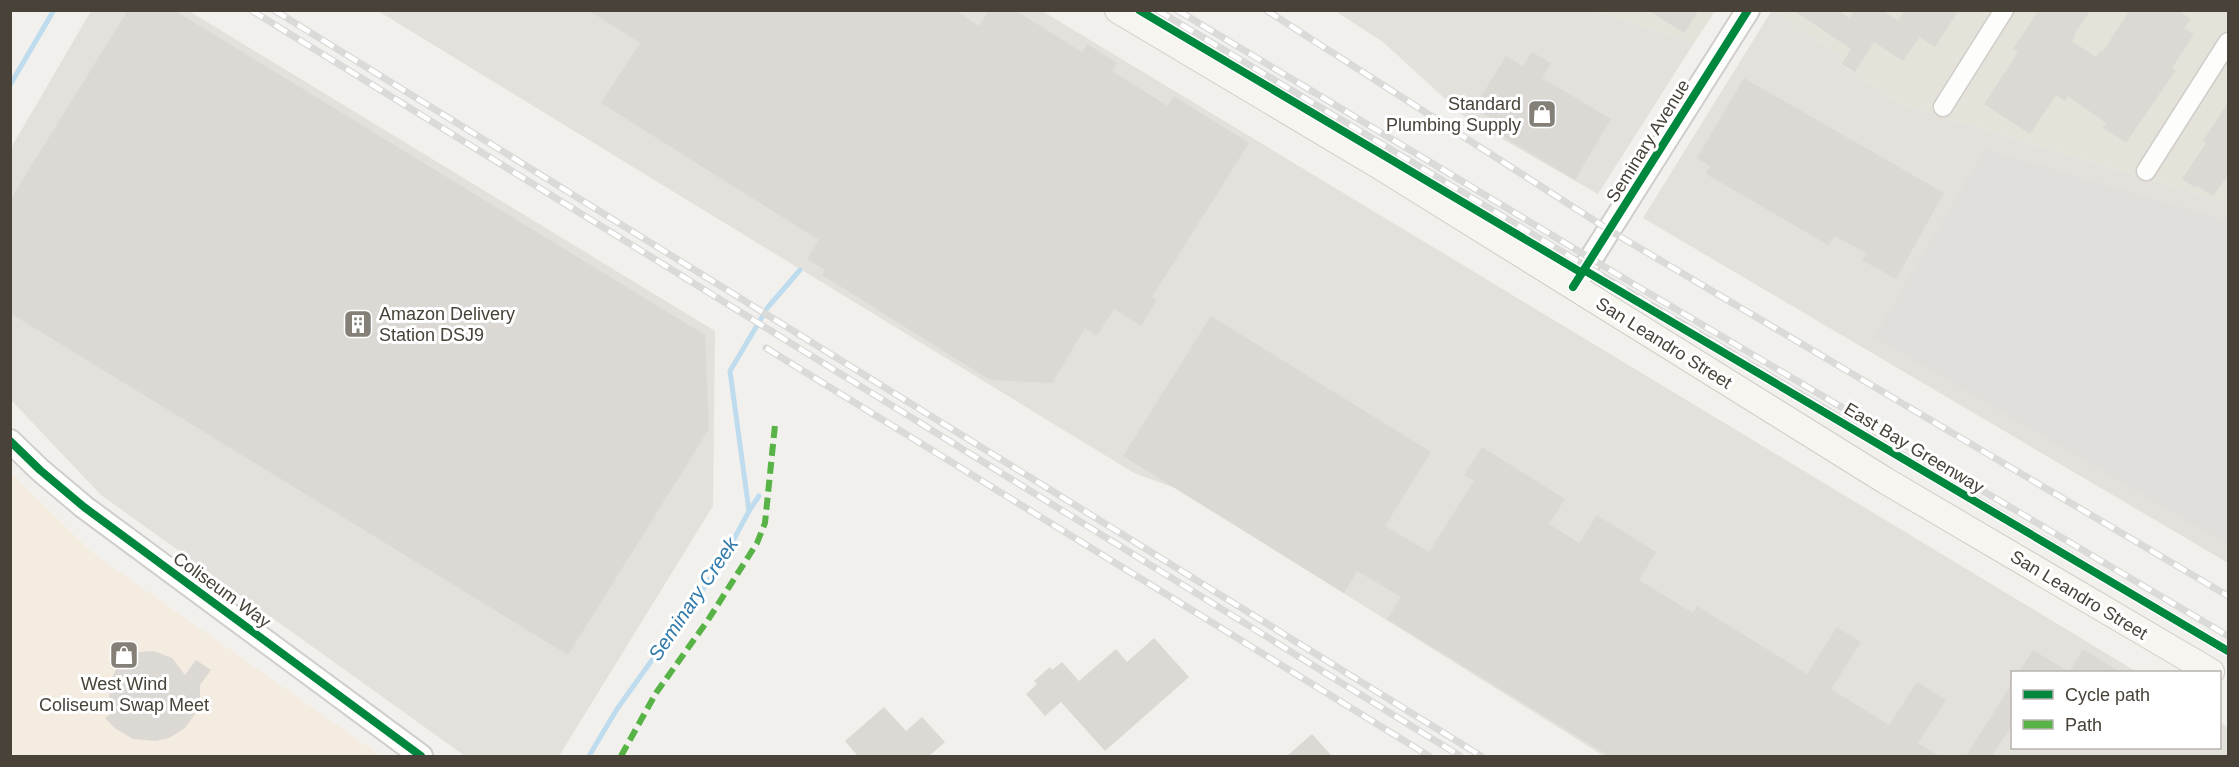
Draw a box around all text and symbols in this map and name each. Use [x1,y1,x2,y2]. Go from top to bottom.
street label: Seminary Avenue [1602,76,1694,206]
place label: Standard Plumbing Supply [1386,94,1521,135]
shop icon: Standard Plumbing Supply [1526,98,1558,130]
street label: San Leandro Street [1593,293,1735,393]
place label: Amazon Delivery Station DSJ9 [379,304,515,345]
building icon: Amazon Delivery Station DSJ9 [342,308,374,340]
street label: East Bay Greenway [1841,398,1987,498]
water label: Seminary Creek [644,533,743,665]
street label: San Leandro Street [2007,546,2151,644]
street label: Coliseum Way [169,548,275,632]
shop icon: West Wind Coliseum Swap Meet [108,639,140,671]
legend [2011,671,2221,749]
place label: West Wind Coliseum Swap Meet [39,674,209,715]
text: Cycle path [2065,685,2150,705]
text: Path [2065,715,2102,735]

